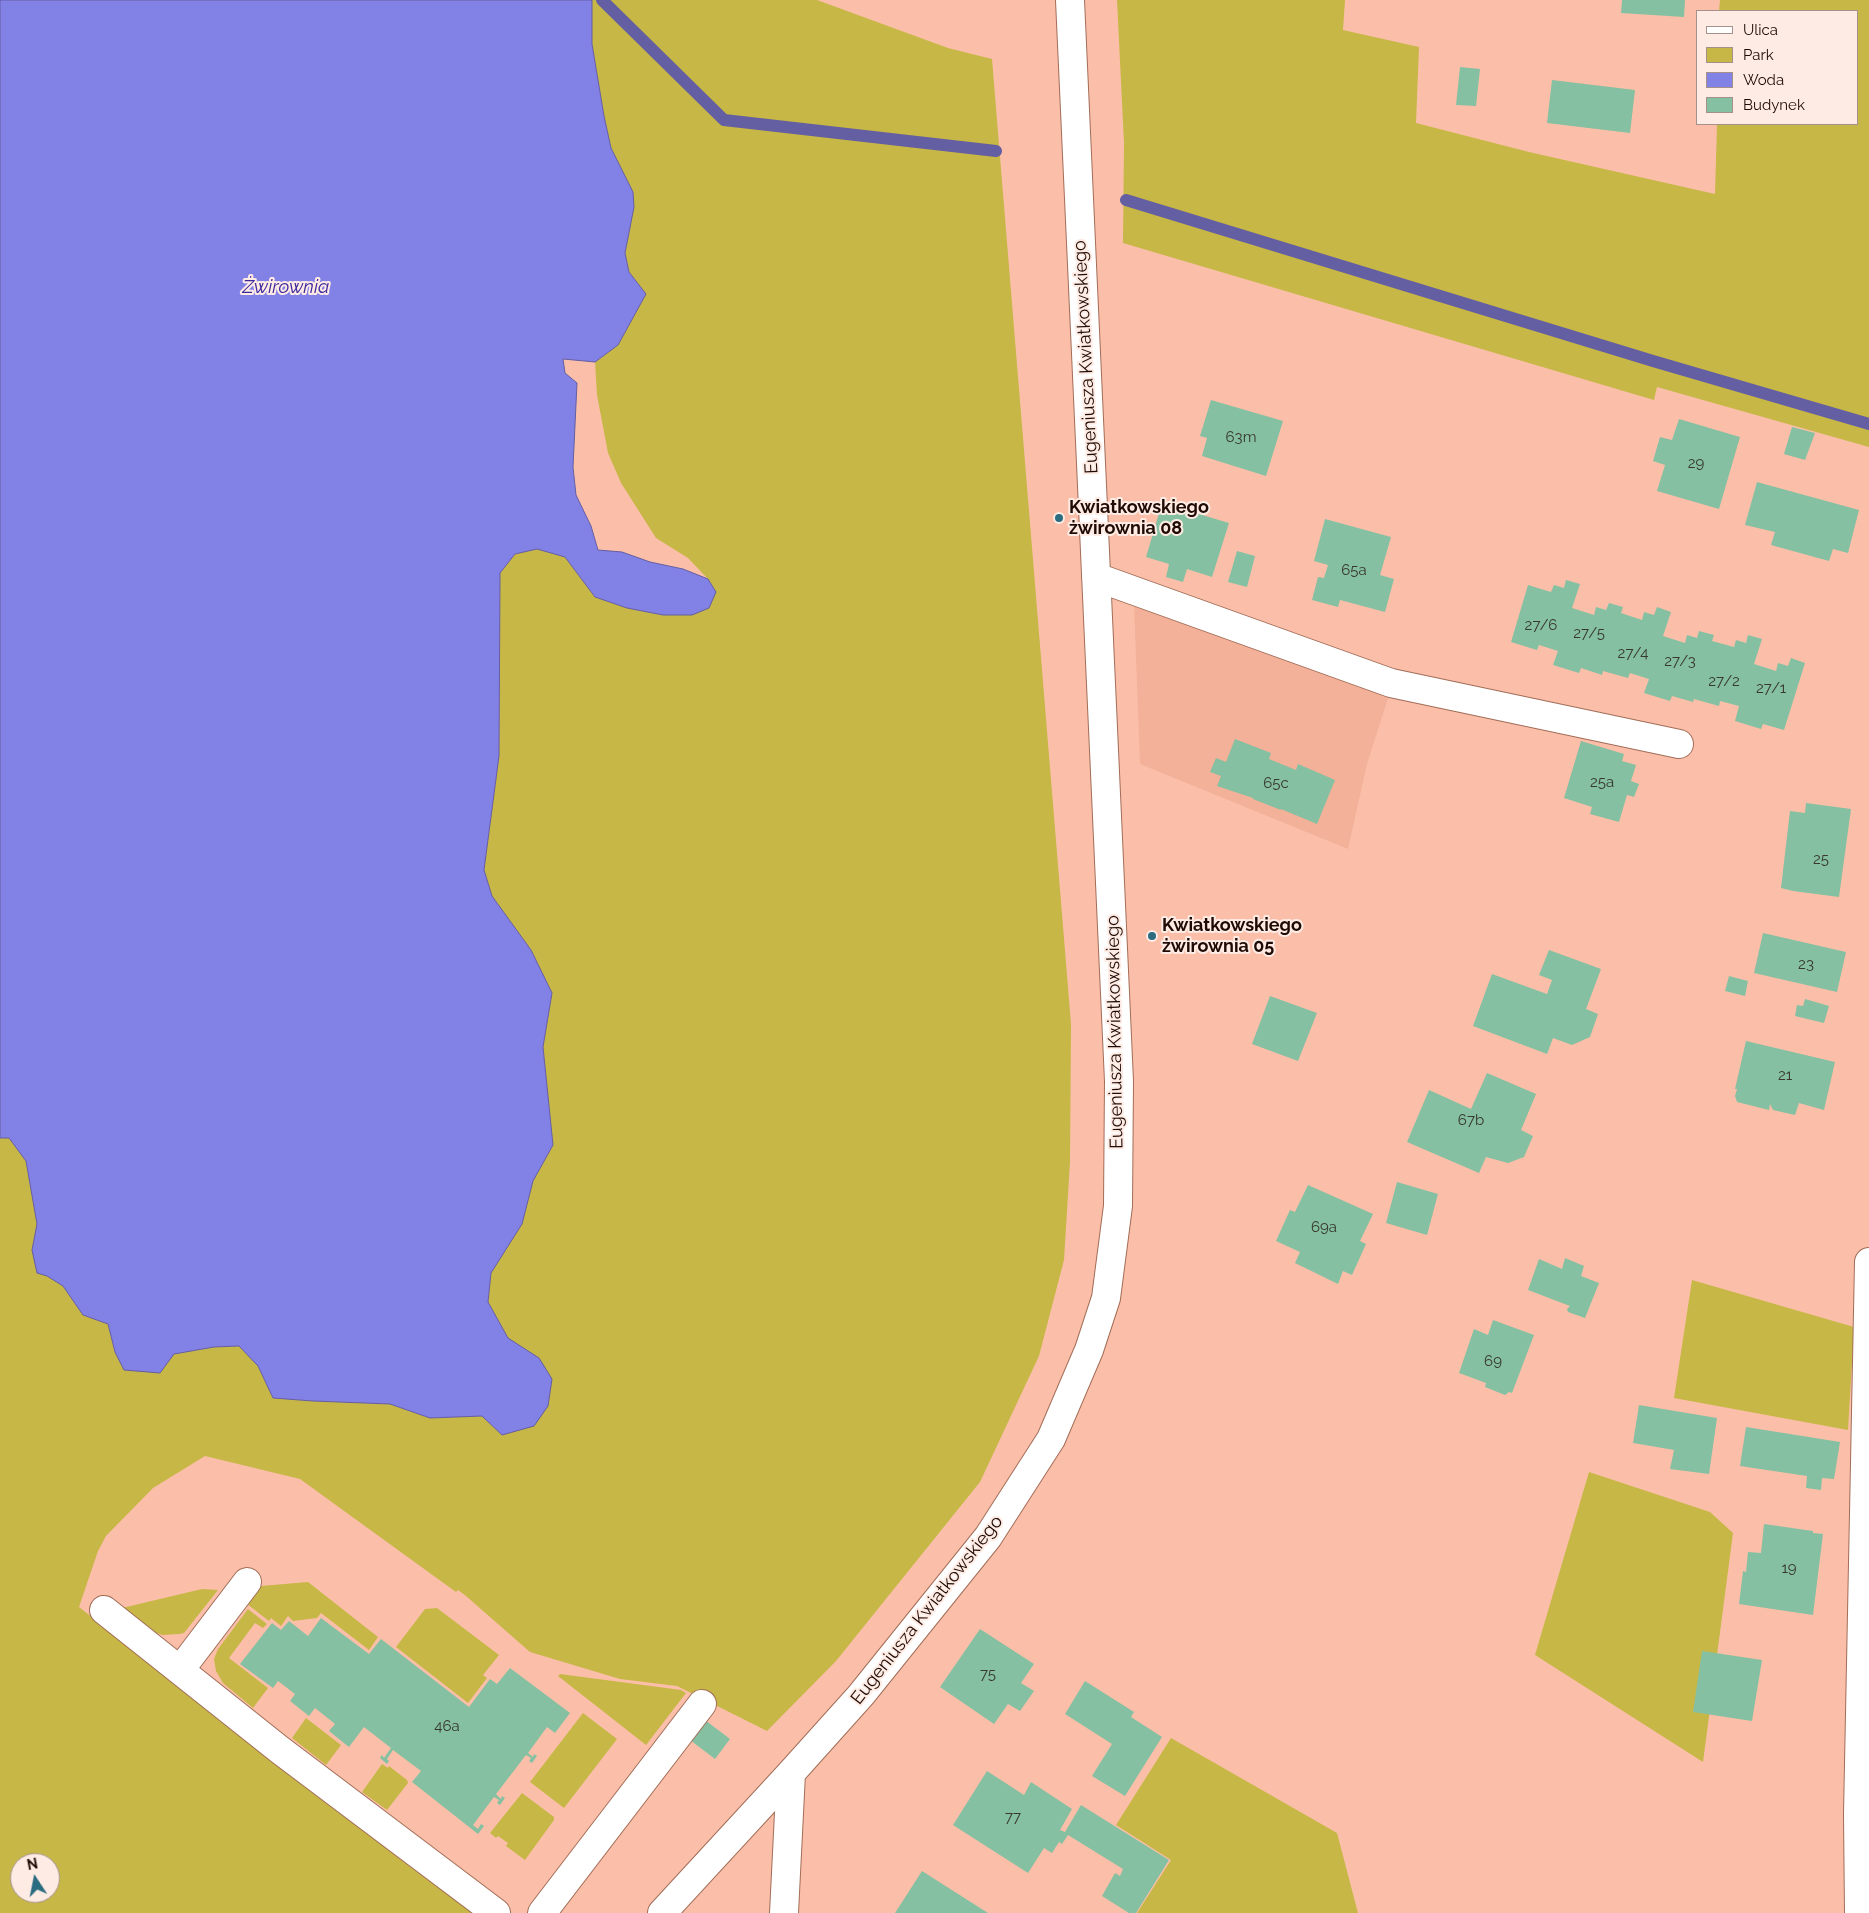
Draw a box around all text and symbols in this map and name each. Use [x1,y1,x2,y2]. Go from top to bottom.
legend [1696,10,1859,125]
text: Ulica [1743,21,1778,39]
text: Park [1743,46,1774,64]
text: Woda [1743,71,1784,89]
text: Budynek [1743,96,1805,114]
street label: Eugeniusza Kwiatkowskiego [1069,240,1103,474]
water label: Żwirownia [243,276,329,298]
house number: 63m [1226,428,1256,446]
house number: 29 [1688,454,1704,472]
place label: Kwiatkowskiego żwirownia 08 [1069,497,1209,540]
marker: Kwiatkowskiego żwirownia 08 [1053,512,1065,524]
house number: 65a [1341,561,1367,579]
house number: 27/6 [1525,616,1557,634]
house number: 27/5 [1573,624,1605,642]
house number: 27/4 [1618,644,1648,662]
house number: 27/3 [1664,652,1696,670]
house number: 27/2 [1708,672,1740,690]
house number: 27/1 [1756,679,1786,697]
house number: 25a [1590,773,1614,791]
house number: 65c [1263,774,1289,792]
house number: 25 [1813,850,1829,868]
street label: Eugeniusza Kwiatkowskiego [1102,915,1128,1149]
place label: Kwiatkowskiego żwirownia 05 [1162,915,1302,958]
marker: Kwiatkowskiego żwirownia 05 [1146,930,1158,942]
house number: 23 [1798,955,1814,973]
house number: 21 [1778,1066,1792,1084]
house number: 67b [1458,1111,1484,1129]
house number: 69a [1311,1218,1337,1236]
house number: 69 [1484,1352,1502,1370]
street label: Eugeniusza Kwiatkowskiego [847,1511,1007,1709]
house number: 19 [1781,1559,1797,1577]
house number: 75 [980,1665,996,1683]
house number: 46a [434,1717,460,1735]
house number: 77 [1005,1808,1021,1826]
north arrow [10,1853,60,1903]
text: N [26,1855,39,1873]

